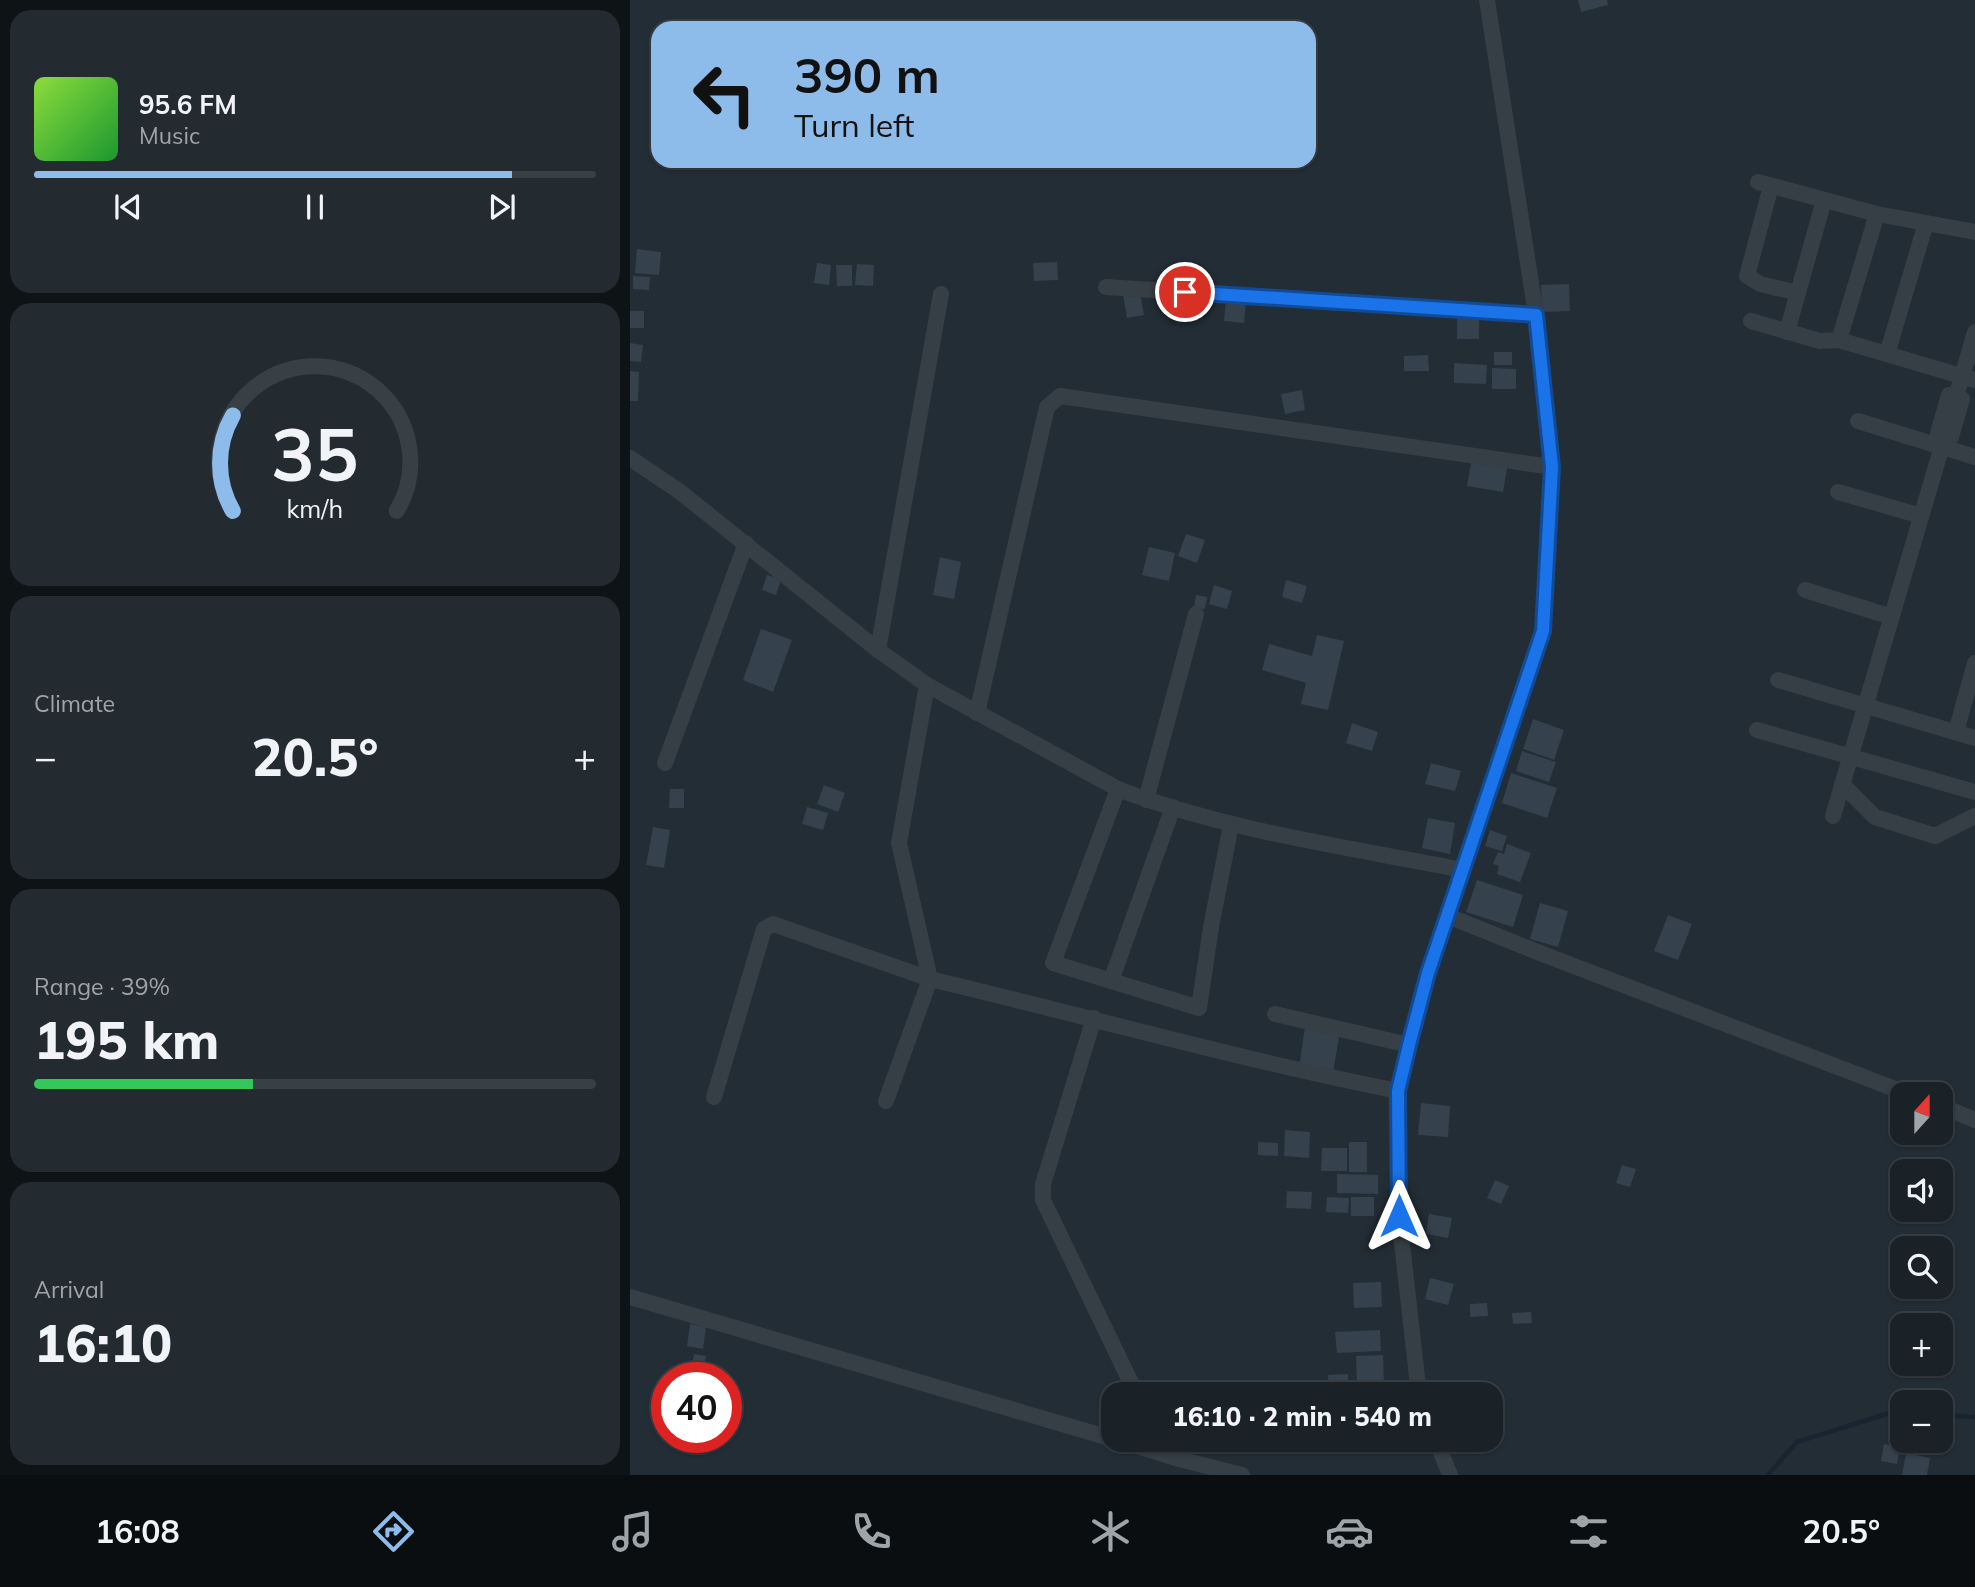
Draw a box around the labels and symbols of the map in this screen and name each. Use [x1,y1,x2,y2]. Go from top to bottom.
pin [1155,262,1215,322]
north arrow [1890,1082,1953,1144]
position arrow [1362,1179,1436,1253]
speed limit sign: 40 [651,1362,742,1453]

